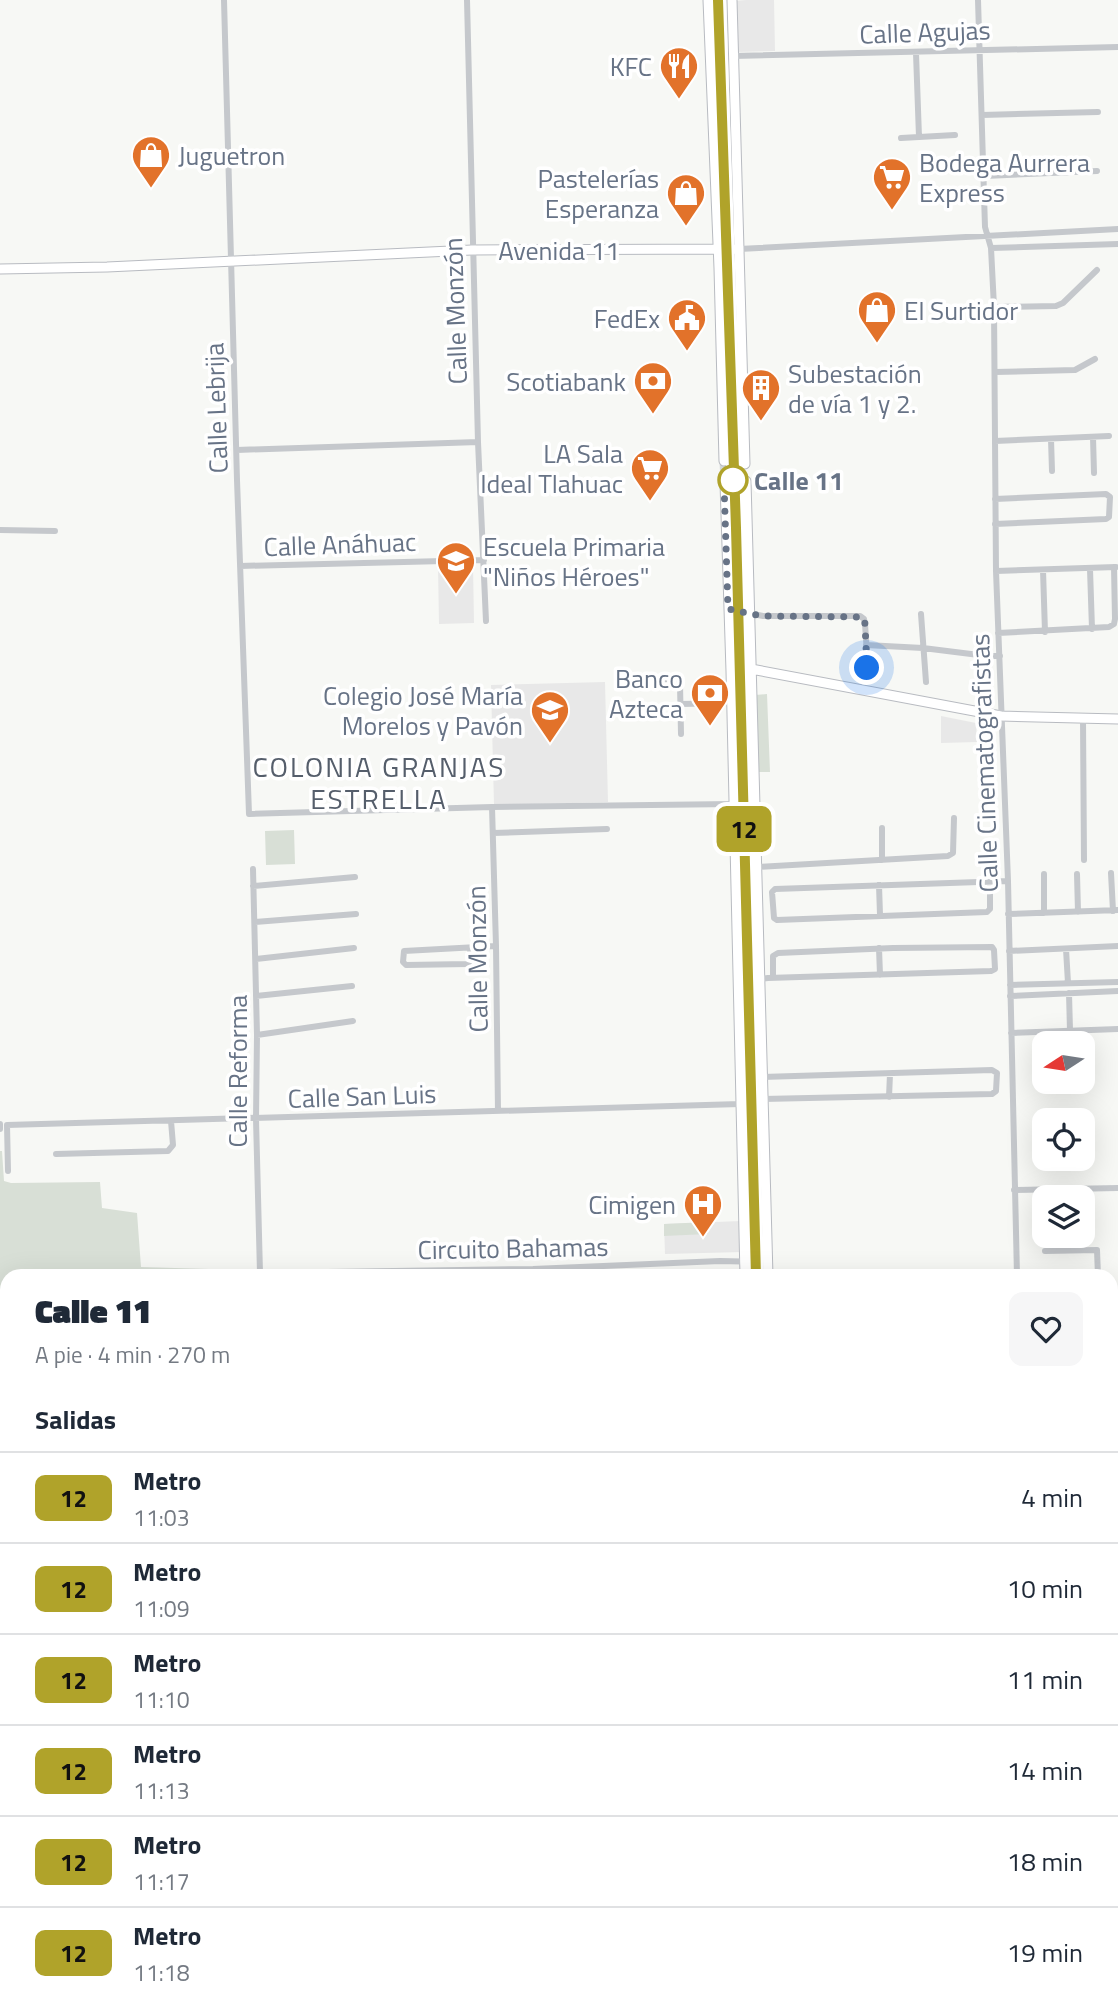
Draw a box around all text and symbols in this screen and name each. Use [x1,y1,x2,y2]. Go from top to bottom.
street label: Calle Agujas [859,10,991,54]
restaurant icon: KFC [658,45,700,100]
place label: KFC [610,47,652,86]
shop icon: Juguetron [130,134,172,189]
place label: Juguetron [178,136,285,175]
place label: Bodega Aurrera Express [919,143,1090,212]
supermarket icon: Bodega Aurrera Express [871,156,913,211]
place label: Pastelerías Esperanza [537,159,659,228]
shop icon: Pastelerías Esperanza [665,172,707,227]
street label: Avenida 11 [498,231,620,270]
street label: Calle Monzón [433,237,477,385]
shop icon: El Surtidor [856,289,898,344]
place label: El Surtidor [904,291,1018,330]
public building icon: FedEx [666,297,708,352]
place label: FedEx [594,299,660,338]
street label: Calle Lebrija [194,342,238,474]
place label: Subestación de vía 1 y 2. [788,354,922,423]
bank icon: Scotiabank [632,360,674,415]
place label: Scotiabank [506,362,626,401]
building icon: Subestación de vía 1 y 2. [740,367,782,422]
place label: LA Sala Ideal Tlahuac [480,434,623,503]
supermarket icon: LA Sala Ideal Tlahuac [629,447,671,502]
place label: Calle 11 [754,461,844,500]
marker: Calle 11 [718,465,748,495]
street label: Calle Anáhuac [263,522,417,566]
place label: Escuela Primaria "Niños Héroes" [483,527,665,596]
school or university icon: Escuela Primaria "Niños Héroes" [435,540,477,595]
street label: Calle Cinematografistas [960,633,1008,893]
your location [849,650,884,685]
place label: Banco Azteca [609,659,683,728]
bank icon: Banco Azteca [689,672,731,727]
place label: Colegio José María Morelos y Pavón [323,676,523,745]
school or university icon: Colegio José María Morelos y Pavón [529,689,571,744]
district label: COLONIA GRANJAS ESTRELLA [253,745,505,820]
line badge: 12 [712,806,776,852]
text: 12 [731,811,757,847]
street label: Calle Monzón [456,885,498,1033]
street label: Calle Reforma [218,995,257,1147]
north arrow [1032,1031,1096,1094]
map controls [1032,1031,1095,1248]
street label: Calle San Luis [287,1074,437,1118]
button: locate [1032,1108,1095,1171]
hospital icon: Cimigen [682,1183,724,1238]
place label: Cimigen [588,1185,676,1224]
button: layers [1032,1185,1095,1248]
street label: Circuito Bahamas [417,1227,609,1269]
text: Calle 11 [35,1286,151,1336]
button: heart [1009,1292,1083,1366]
text: A pie · 4 min · 270 m [35,1337,230,1372]
text: Salidas [35,1400,116,1439]
text: Metro [133,1461,201,1500]
text: 4 min [1021,1478,1083,1517]
text: 12 [60,1480,87,1516]
text: 11:03 [133,1500,190,1535]
text: Metro [133,1552,201,1591]
text: 10 min [1007,1569,1083,1608]
text: 12 [60,1571,87,1607]
text: 11:09 [133,1591,190,1626]
text: Metro [133,1643,201,1682]
text: 11 min [1007,1660,1083,1699]
text: 12 [60,1662,87,1698]
text: 11:10 [133,1682,190,1717]
text: Metro [133,1734,201,1773]
text: 14 min [1007,1751,1083,1790]
text: 12 [60,1753,87,1789]
text: 11:13 [133,1773,190,1808]
text: Metro [133,1825,201,1864]
text: 18 min [1007,1842,1083,1881]
text: 12 [60,1844,87,1880]
text: 11:17 [133,1864,190,1899]
text: Metro [133,1916,201,1955]
text: 19 min [1007,1933,1083,1972]
text: 12 [60,1935,87,1971]
text: 11:18 [133,1955,190,1990]

